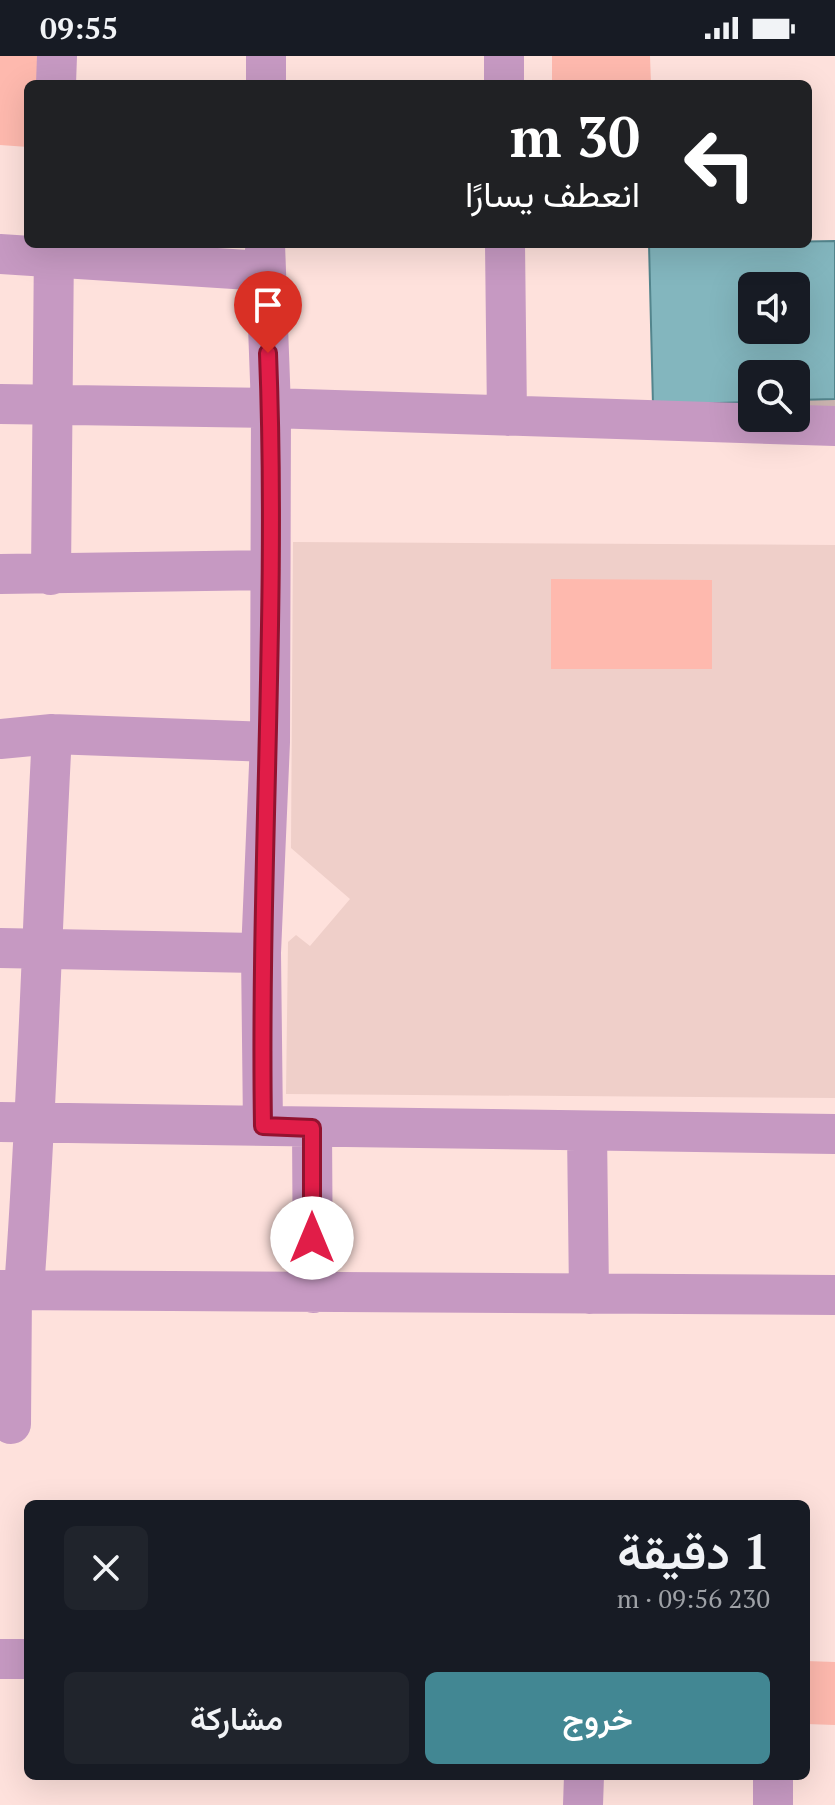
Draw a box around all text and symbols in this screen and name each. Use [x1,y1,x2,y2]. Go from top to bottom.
text: 09:55 [40,8,118,48]
text: 30 m [510,99,640,173]
icon: left [668,112,772,216]
text: انعطف يسارًا [465,170,640,217]
pin [234,271,302,353]
map controls [738,272,810,432]
button: sound [738,272,810,344]
icon: arrive [246,283,290,327]
button: search [738,360,810,432]
position arrow [270,1196,354,1280]
text: 1 دقيقة [617,1519,770,1583]
button: close [64,1526,148,1610]
text: 230 m · 09:56 [617,1581,770,1615]
button: مشاركة [64,1672,409,1764]
button: خروج [425,1672,770,1764]

